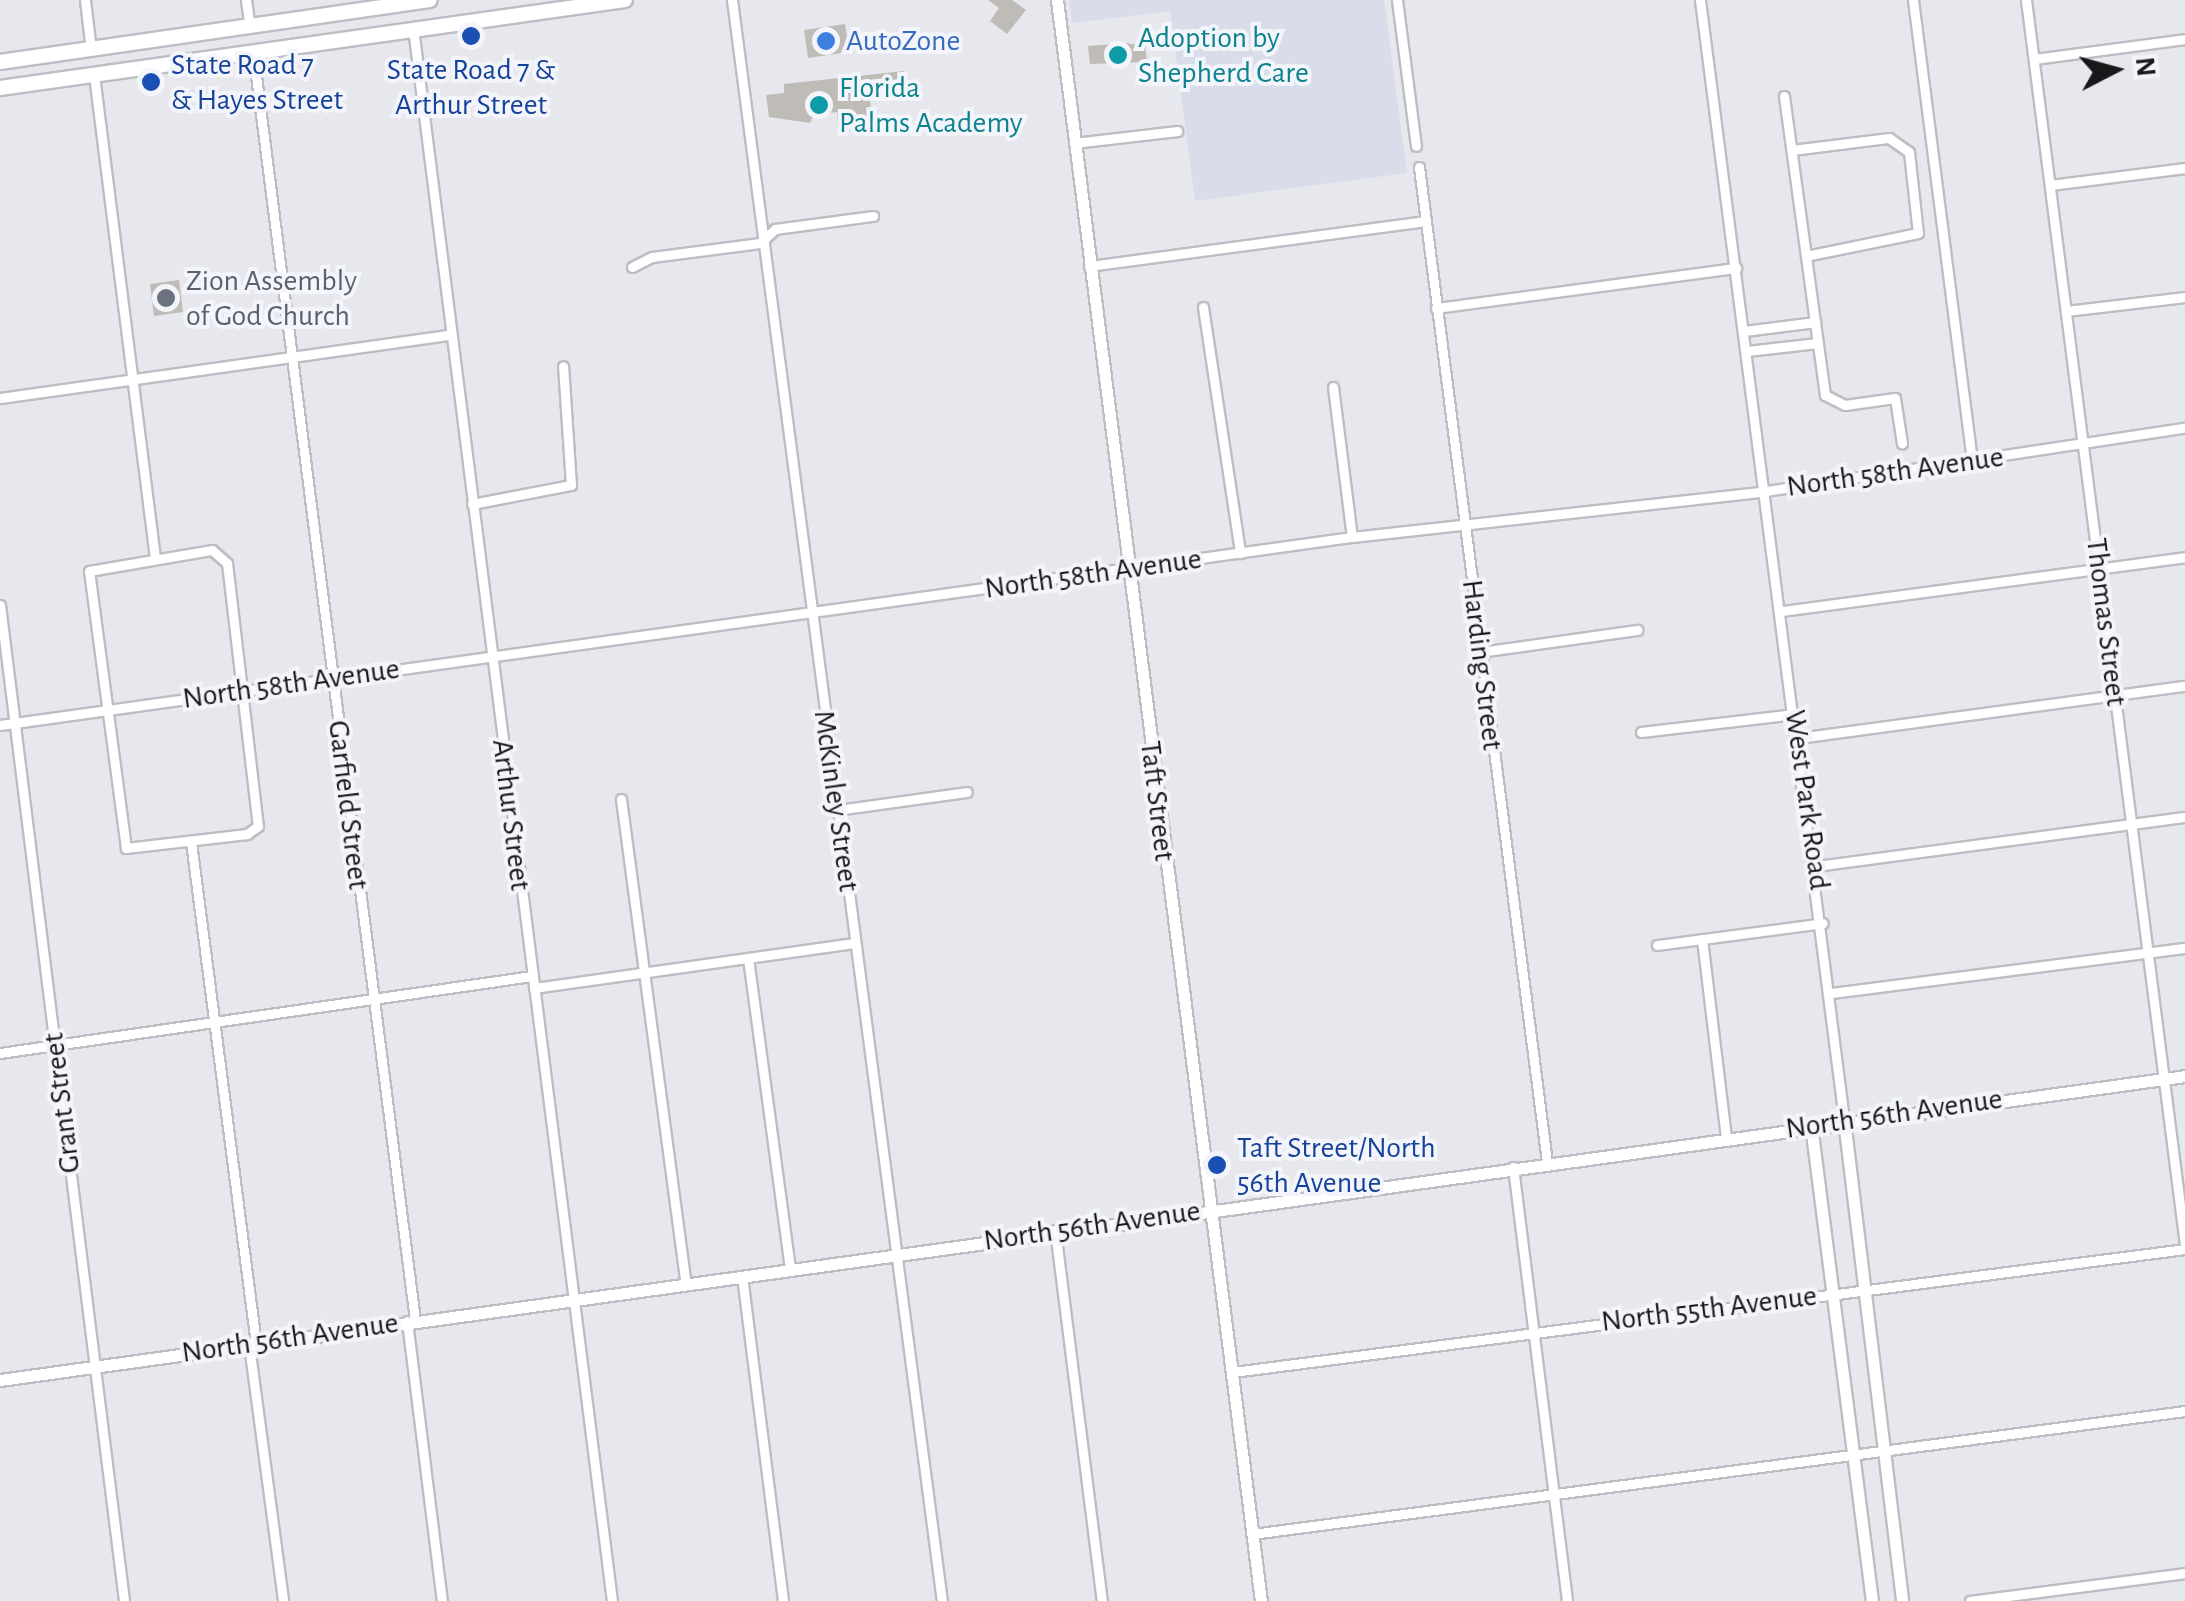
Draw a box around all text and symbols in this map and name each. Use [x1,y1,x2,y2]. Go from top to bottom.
place label: Adoption by Shepherd Care [1138,20,1309,90]
north arrow [2065,20,2165,120]
place label: AutoZone [846,23,960,59]
marker: State Road 7 & Arthur Street [460,25,482,47]
marker: AutoZone [815,30,837,52]
marker: Adoption by Shepherd Care [1107,44,1129,66]
place label: State Road 7 & Hayes Street [171,47,343,118]
place label: State Road 7 & Arthur Street [387,52,555,122]
text: N [2130,56,2160,78]
place label: Florida Palms Academy [839,70,1023,140]
marker: State Road 7 & Hayes Street [140,71,162,93]
marker: Florida Palms Academy [808,94,830,116]
place label: Zion Assembly of God Church [186,263,357,334]
marker: Zion Assembly of God Church [155,287,177,309]
street label: North 58th Avenue [1784,439,2006,505]
street label: Thomas Street [2078,536,2134,708]
street label: North 58th Avenue [982,541,1204,607]
street label: Harding Street [1454,578,1510,752]
street label: North 58th Avenue [180,651,402,717]
street label: McKinley Street [805,708,867,894]
street label: West Park Road [1777,708,1837,892]
street label: Garfield Street [320,718,376,892]
street label: Arthur Street [484,737,538,893]
street label: Taft Street [1132,739,1182,863]
street label: Grant Street [36,1031,88,1175]
street label: North 56th Avenue [1783,1081,2005,1147]
place label: Taft Street/North 56th Avenue [1237,1130,1436,1200]
marker: Taft Street/North 56th Avenue [1206,1154,1228,1176]
street label: North 56th Avenue [981,1193,1203,1259]
street label: North 55th Avenue [1599,1278,1819,1340]
street label: North 56th Avenue [179,1305,401,1371]

